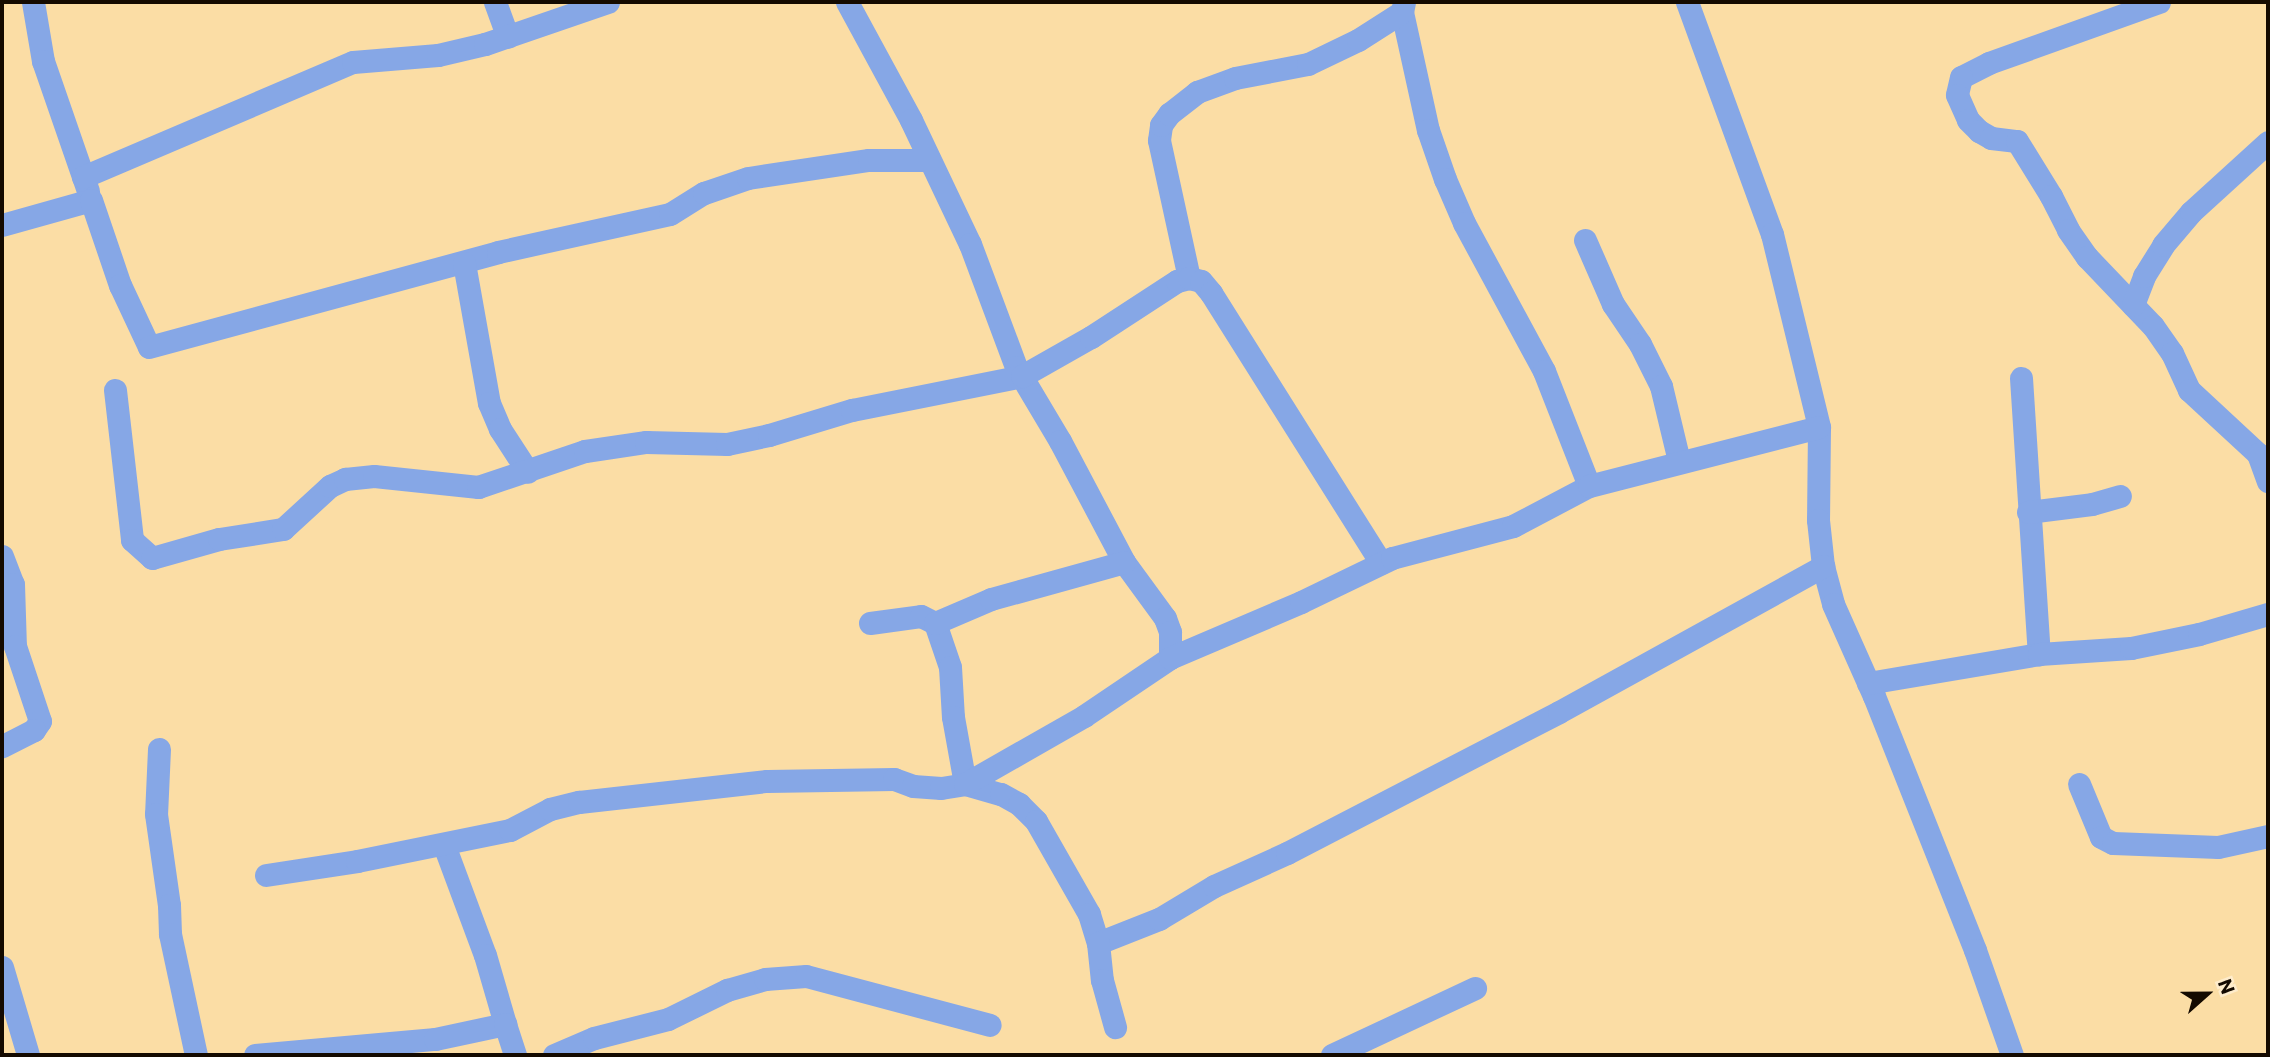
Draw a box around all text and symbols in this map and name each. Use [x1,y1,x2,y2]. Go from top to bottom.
north arrow [2172,959,2242,1029]
text: N [2214,976,2240,997]

